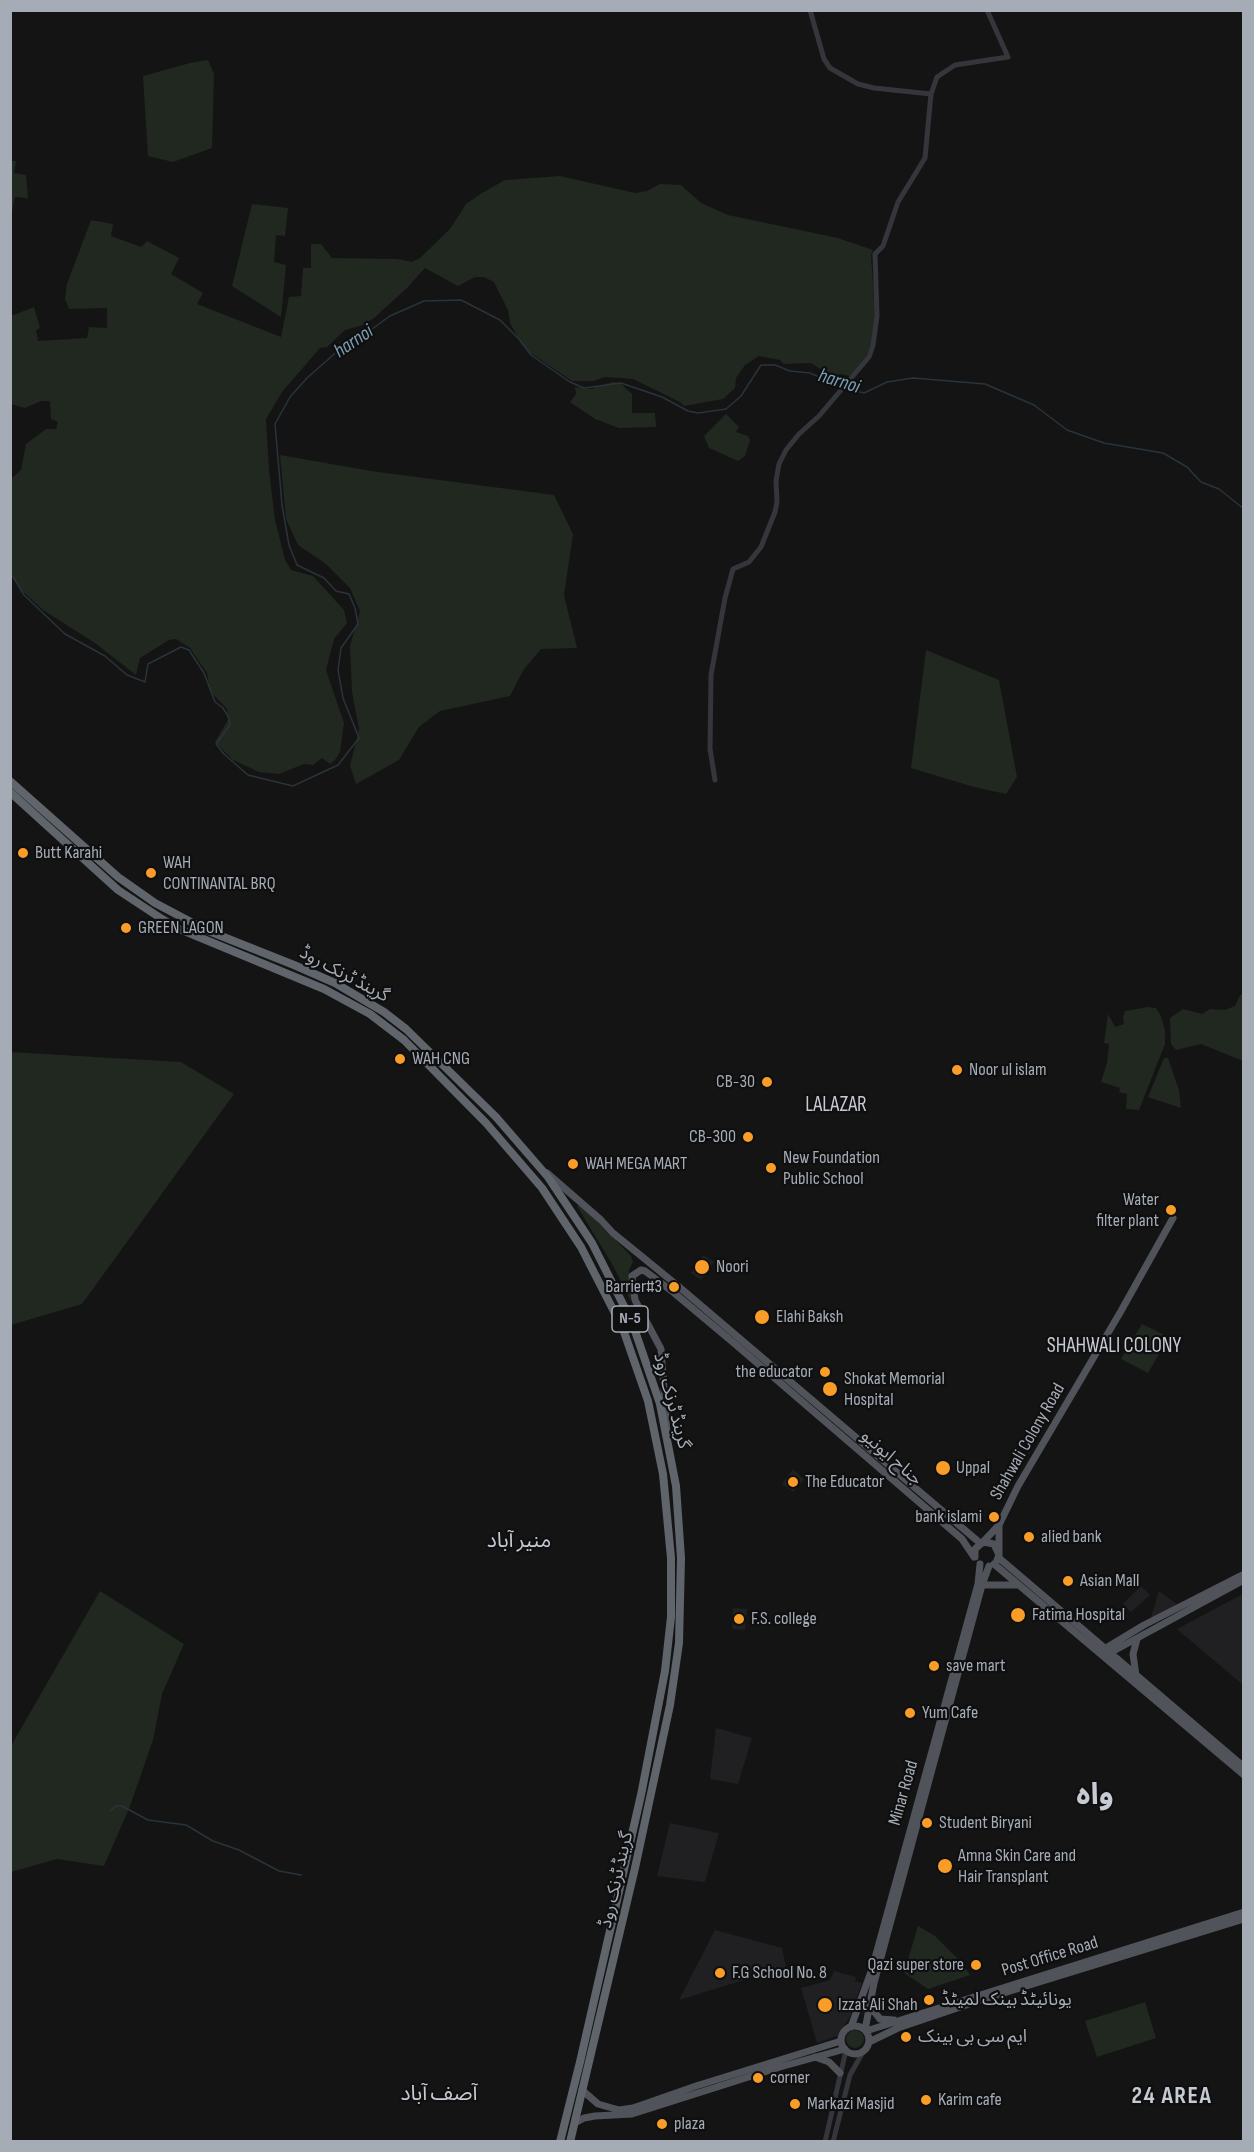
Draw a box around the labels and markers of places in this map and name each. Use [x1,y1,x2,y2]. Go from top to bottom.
place label: Butt Karahi [35,842,102,864]
marker: Butt Karahi [16,846,30,860]
place label: WAH CONTINANTAL BRQ [163,852,276,894]
marker: WAH CONTINANTAL BRQ [144,866,158,880]
place label: GREEN LAGON [138,917,224,939]
marker: GREEN LAGON [119,921,133,935]
place label: WAH CNG [412,1048,470,1070]
marker: WAH CNG [393,1052,407,1066]
place label: Noor ul islam [969,1059,1047,1081]
marker: Noor ul islam [950,1063,964,1077]
place label: CB-30 [716,1071,755,1093]
marker: CB-30 [760,1075,774,1089]
place label: CB-300 [689,1126,736,1148]
marker: CB-300 [741,1130,755,1144]
place label: New Foundation Public School [783,1147,880,1190]
place label: WAH MEGA MART [585,1153,687,1175]
marker: WAH MEGA MART [566,1157,580,1171]
marker: New Foundation Public School [764,1161,778,1175]
place label: Water filter plant [1096,1189,1159,1232]
marker: Water filter plant [1164,1203,1178,1217]
place label: Noori [716,1256,749,1278]
marker: Noori [693,1258,711,1276]
place label: Barrier#3 [605,1276,662,1298]
marker: Barrier#3 [667,1280,681,1294]
place label: Elahi Baksh [776,1306,843,1328]
marker: Elahi Baksh [753,1308,771,1326]
place label: the educator [736,1361,813,1383]
marker: the educator [818,1365,832,1379]
place label: Shokat Memorial Hospital [844,1368,945,1410]
marker: Shokat Memorial Hospital [821,1380,839,1398]
place label: Uppal [956,1457,990,1479]
marker: Uppal [934,1459,952,1477]
place label: The Educator [805,1471,884,1493]
marker: The Educator [786,1475,800,1489]
place label: bank islami [915,1506,982,1528]
marker: bank islami [987,1510,1001,1524]
place label: alied bank [1041,1526,1102,1548]
marker: alied bank [1022,1530,1036,1544]
place label: Asian Mall [1080,1570,1139,1592]
marker: Asian Mall [1061,1574,1075,1588]
place label: Fatima Hospital [1032,1604,1125,1626]
marker: Fatima Hospital [1009,1606,1027,1624]
place label: F.S. college [751,1608,817,1630]
marker: F.S. college [732,1612,746,1626]
place label: save mart [946,1655,1005,1677]
marker: save mart [927,1659,941,1673]
place label: Yum Cafe [922,1702,978,1724]
marker: Yum Cafe [903,1706,917,1720]
place label: Student Biryani [939,1812,1032,1834]
marker: Student Biryani [920,1816,934,1830]
place label: Amna Skin Care and Hair Transplant [958,1845,1076,1888]
marker: Amna Skin Care and Hair Transplant [936,1857,954,1875]
place label: Qazi super store [868,1954,964,1976]
marker: Qazi super store [969,1958,983,1972]
place label: F.G School No. 8 [732,1962,827,1984]
marker: F.G School No. 8 [713,1966,727,1980]
place label: یونائیٹڈ بینک لمیٹڈ [941,1989,1072,2011]
marker: یونائیٹڈ بینک لمیٹڈ [922,1993,936,2007]
place label: Izzat Ali Shah [838,1994,918,2016]
marker: Izzat Ali Shah [816,1996,834,2014]
place label: ایم سی بی بینک [918,2026,1027,2048]
marker: ایم سی بی بینک [899,2030,913,2044]
place label: corner [770,2067,810,2089]
marker: corner [751,2071,765,2085]
place label: Karim cafe [938,2089,1002,2111]
place label: Markazi Masjid [807,2093,894,2115]
marker: Karim cafe [919,2093,933,2107]
marker: Markazi Masjid [788,2097,802,2111]
place label: plaza [674,2113,705,2135]
marker: plaza [655,2117,669,2131]

